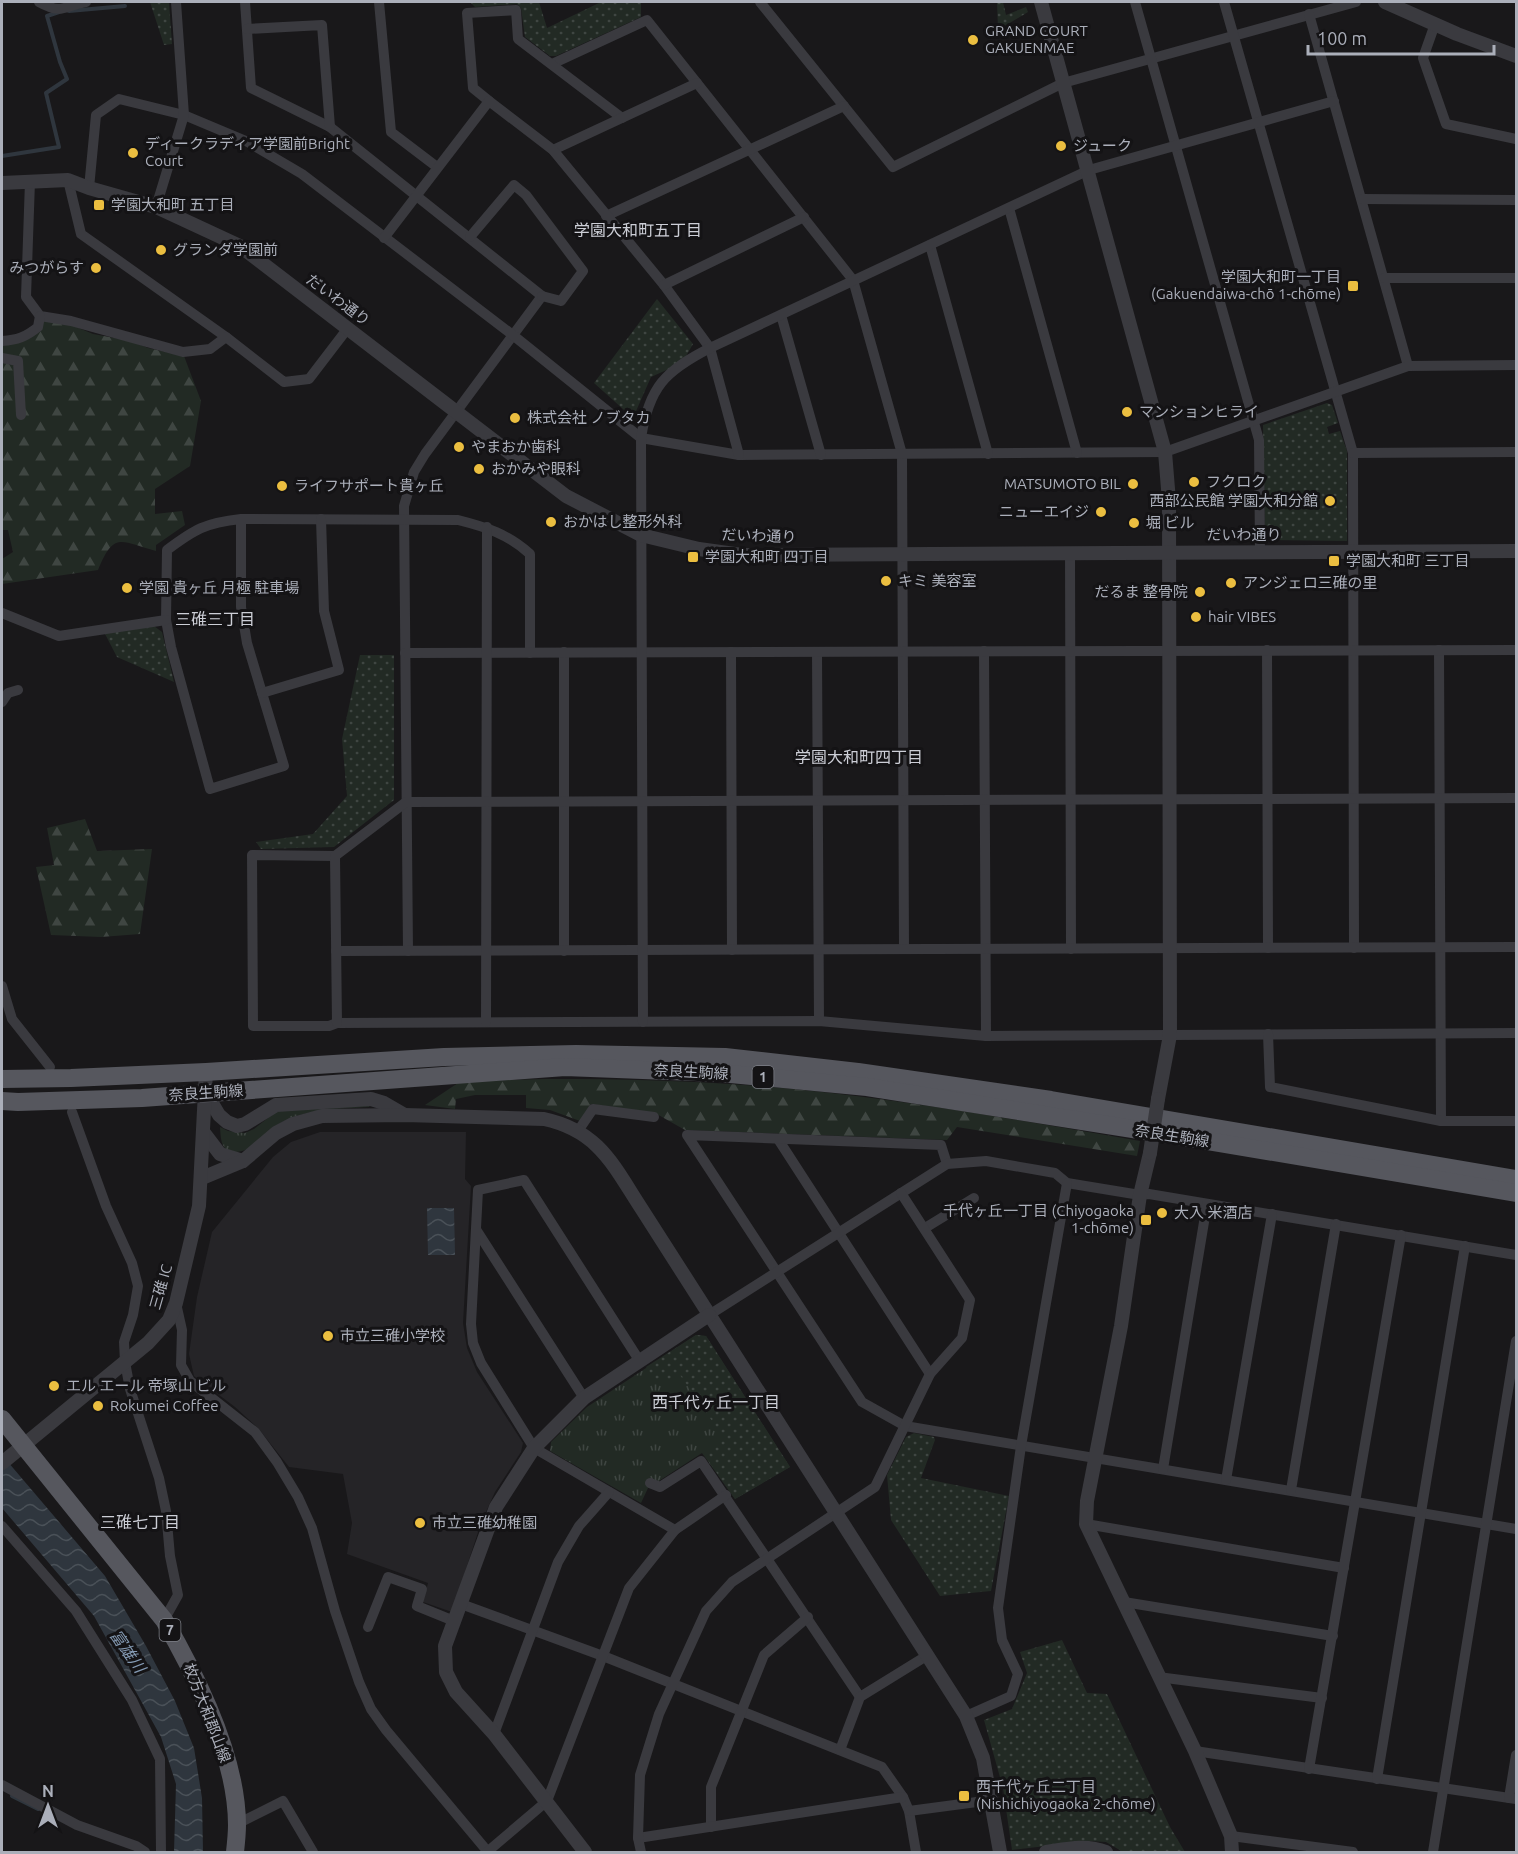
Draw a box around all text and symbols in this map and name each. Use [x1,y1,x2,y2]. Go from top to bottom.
scale bar [1308,18,1494,56]
place label: GRAND COURT GAKUENMAE [985,22,1088,56]
text: 100 m [1317,28,1367,48]
marker: GRAND COURT GAKUENMAE [966,33,980,47]
place label: ディークラディア学園前Bright Court [145,135,350,169]
place label: ジューク [1073,137,1132,154]
marker: ジューク [1054,139,1068,153]
marker: ディークラディア学園前Bright Court [126,146,140,160]
place label: 学園大和町 五丁目 [111,196,234,213]
marker: 学園大和町 五丁目 [92,198,106,212]
district label: 学園大和町五丁目 [574,221,702,239]
place label: グランダ学園前 [173,241,278,258]
marker: グランダ学園前 [154,243,168,257]
place label: みつがらす [9,259,84,276]
marker: みつがらす [89,261,103,275]
place label: 学園大和町一丁目 (Gakuendaiwa-chō 1-chōme) [1151,268,1341,302]
street label: だいわ通り [303,270,373,329]
marker: 学園大和町一丁目 (Gakuendaiwa-chō 1-chōme) [1346,279,1360,293]
place label: マンションヒライ [1139,403,1259,420]
marker: マンションヒライ [1120,405,1134,419]
place label: 株式会社 ノブタカ [527,409,650,426]
marker: 株式会社 ノブタカ [508,411,522,425]
place label: やまおか歯科 [471,438,561,455]
marker: やまおか歯科 [452,440,466,454]
place label: おかみや眼科 [491,460,581,477]
marker: おかみや眼科 [472,462,486,476]
place label: フクロク [1206,473,1266,490]
place label: MATSUMOTO BIL [1004,475,1121,492]
marker: フクロク [1187,475,1201,489]
place label: ライフサポート貴ヶ丘 [294,477,444,494]
marker: MATSUMOTO BIL [1126,477,1140,491]
marker: ライフサポート貴ヶ丘 [275,479,289,493]
place label: 西部公民館 学園大和分館 [1150,492,1318,509]
marker: 西部公民館 学園大和分館 [1323,494,1337,508]
place label: ニューエイジ [999,503,1089,520]
marker: ニューエイジ [1094,505,1108,519]
place label: おかはし整形外科 [563,513,682,530]
place label: 堀 ビル [1146,514,1194,531]
marker: おかはし整形外科 [544,515,558,529]
marker: 堀 ビル [1127,516,1141,530]
street label: だいわ通り [721,526,797,545]
street label: だいわ通り [1206,526,1282,543]
place label: 学園大和町 四丁目 [705,548,828,565]
marker: 学園大和町 四丁目 [686,550,700,564]
place label: 学園大和町 三丁目 [1346,552,1469,569]
marker: 学園大和町 三丁目 [1327,554,1341,568]
place label: キミ 美容室 [898,572,976,589]
marker: キミ 美容室 [879,574,893,588]
place label: アンジェロ三碓の里 [1243,574,1377,591]
marker: アンジェロ三碓の里 [1224,576,1238,590]
place label: 学園 貴ヶ丘 月極 駐車場 [139,579,299,596]
marker: 学園 貴ヶ丘 月極 駐車場 [120,581,134,595]
place label: だるま 整骨院 [1095,583,1188,600]
marker: だるま 整骨院 [1193,585,1207,599]
place label: hair VIBES [1208,608,1276,625]
district label: 三碓三丁目 [175,610,255,628]
marker: hair VIBES [1189,610,1203,624]
district label: 学園大和町四丁目 [795,748,923,766]
street label: 奈良生駒線 [653,1061,729,1082]
road number: 1 [752,1066,774,1088]
street label: 奈良生駒線 [168,1081,244,1104]
street label: 奈良生駒線 [1134,1121,1210,1150]
place label: 千代ヶ丘一丁目 (Chiyogaoka 1-chōme) [943,1202,1134,1236]
place label: 大入 米酒店 [1174,1204,1252,1221]
marker: 大入 米酒店 [1155,1206,1169,1220]
marker: 千代ヶ丘一丁目 (Chiyogaoka 1-chōme) [1139,1213,1153,1227]
street label: 三碓 IC [146,1262,175,1312]
place label: 市立三碓小学校 [340,1327,445,1344]
marker: 市立三碓小学校 [321,1329,335,1343]
place label: エル エール 帝塚山 ビル [66,1377,226,1394]
marker: エル エール 帝塚山 ビル [47,1379,61,1393]
district label: 西千代ヶ丘一丁目 [652,1393,780,1411]
place label: Rokumei Coffee [110,1397,218,1414]
marker: Rokumei Coffee [91,1399,105,1413]
district label: 三碓七丁目 [100,1513,180,1531]
place label: 市立三碓幼稚園 [432,1514,537,1531]
marker: 市立三碓幼稚園 [413,1516,427,1530]
road number: 7 [160,1619,180,1641]
water label: 富雄川 [107,1626,150,1677]
street label: 枚方大和郡山線 [181,1661,234,1765]
north arrow [18,1776,78,1836]
place label: 西千代ヶ丘二丁目 (Nishichiyogaoka 2-chōme) [976,1778,1156,1812]
text: N [42,1782,54,1800]
marker: 西千代ヶ丘二丁目 (Nishichiyogaoka 2-chōme) [957,1789,971,1803]

